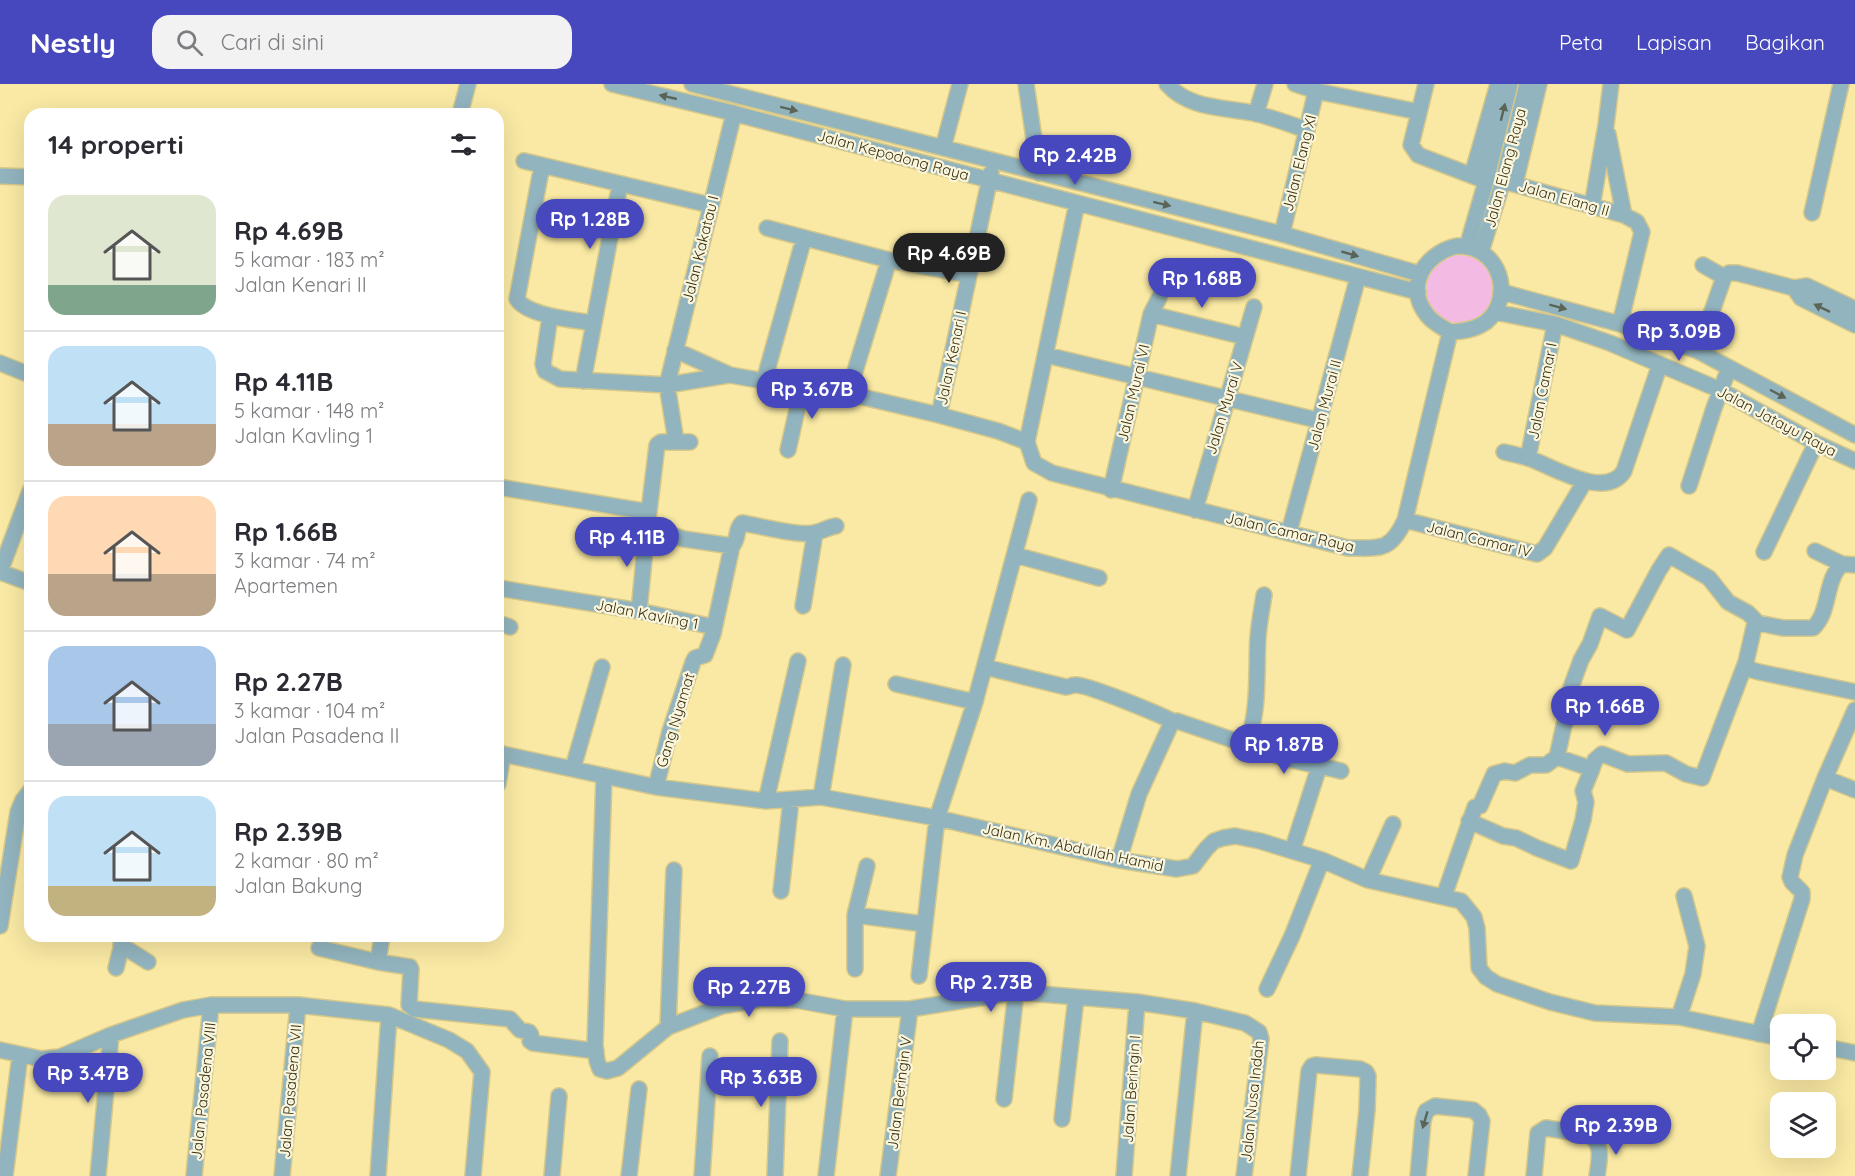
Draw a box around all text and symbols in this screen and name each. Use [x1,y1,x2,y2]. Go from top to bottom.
search box [152,15,572,69]
text: Nestly [30,25,116,60]
icon: search [173,26,206,59]
text: Cari di sini [221,28,324,56]
text: Peta [1559,29,1603,55]
text: Lapisan [1636,29,1712,55]
text: Bagikan [1745,29,1825,55]
one-way arrow [659,92,678,102]
one-way arrow [1499,103,1509,121]
one-way arrow [781,105,799,114]
street label: Jalan Elang Raya [1480,106,1530,230]
street label: Jalan Elang XI [1278,113,1320,213]
street label: Jalan Kepodong Raya [815,126,971,184]
text: 14 properti [48,128,184,161]
icon: filters [447,128,480,161]
pin: Rp 2.42B [1013,135,1137,186]
text: Rp 2.42B [1033,142,1117,167]
street label: Jalan Elang II [1516,176,1612,220]
street label: Jalan Kakatau I [678,194,722,304]
pin: Rp 1.28B [528,199,652,250]
one-way arrow [1153,200,1171,209]
text: Rp 1.28B [550,206,630,231]
text: Rp 4.69B [234,214,343,247]
icon: home [96,219,168,291]
pin: Rp 4.69B [887,233,1011,284]
text: Rp 4.69B [907,240,991,265]
text: 5 kamar · 183 m² [234,247,385,272]
one-way arrow [1341,250,1359,259]
pin: Rp 1.68B [1140,258,1264,309]
text: Rp 1.68B [1162,265,1242,290]
text: Jalan Kenari II [234,272,367,297]
one-way arrow [1549,303,1567,312]
one-way arrow [1814,304,1831,313]
street label: Jalan Kenari I [932,309,970,407]
pin: Rp 3.09B [1617,311,1741,362]
text: Rp 3.09B [1637,318,1721,343]
street label: Jalan Camar I [1523,341,1561,441]
street label: Jalan Murai VI [1113,342,1153,444]
street label: Jalan Murai II [1303,357,1345,453]
street label: Jalan Murai V [1201,359,1247,457]
text: Rp 4.11B [234,365,333,398]
pin: Rp 3.67B [750,369,874,420]
icon: home [96,370,168,442]
text: Rp 3.67B [771,376,853,401]
street label: Jalan Jatayu Raya [1714,381,1840,461]
one-way arrow [1769,389,1786,399]
text: 5 kamar · 148 m² [234,398,384,423]
text: Jalan Kavling 1 [234,423,373,448]
street label: Jalan Camar Raya [1224,508,1356,556]
text: Rp 1.66B [234,515,338,548]
pin: Rp 4.11B [565,517,689,568]
street label: Jalan Camar IV [1424,517,1534,561]
icon: home [96,520,168,592]
text: Rp 4.11B [589,524,665,549]
text: 3 kamar · 74 m² [234,548,376,573]
text: Apartemen [234,573,338,598]
street label: Jalan Kavling 1 [594,595,700,633]
text: Rp 2.27B [234,665,343,698]
icon: home [96,670,168,742]
street label: Gang Nyamat [652,670,698,770]
pin: Rp 1.66B [1543,686,1667,737]
text: Rp 1.66B [1565,693,1645,718]
text: 3 kamar · 104 m² [234,698,385,723]
text: Jalan Pasadena II [234,723,399,748]
pin: Rp 1.87B [1222,724,1346,775]
text: Rp 1.87B [1244,731,1324,756]
text: Rp 2.39B [234,815,343,848]
street label: Jalan Km. Abdullah Hamid [981,819,1165,875]
icon: home [96,820,168,892]
text: 2 kamar · 80 m² [234,848,379,873]
text: Jalan Bakung [234,873,362,898]
pin: Rp 2.73B [929,962,1053,1013]
pin: Rp 2.27B [687,967,811,1018]
text: Rp 2.73B [949,969,1033,994]
text: Rp 2.27B [707,974,791,999]
map controls [1770,1014,1836,1158]
button: locate [1770,1014,1836,1080]
street label: Jalan Pasadena VIII [186,1021,220,1161]
street label: Jalan Pasadena VII [275,1023,305,1159]
street label: Jalan Beringin I [1118,1034,1144,1144]
street label: Jalan Beringin V [883,1035,915,1151]
street label: Jalan Nusa Indah [1236,1039,1268,1163]
pin: Rp 3.47B [26,1053,150,1104]
pin: Rp 3.63B [699,1057,823,1108]
text: Rp 3.47B [47,1060,129,1085]
text: Rp 3.63B [720,1064,802,1089]
button: layers [1770,1092,1836,1158]
pin: Rp 2.39B [1554,1105,1678,1156]
one-way arrow [1420,1111,1429,1129]
text: Rp 2.39B [1574,1112,1658,1137]

